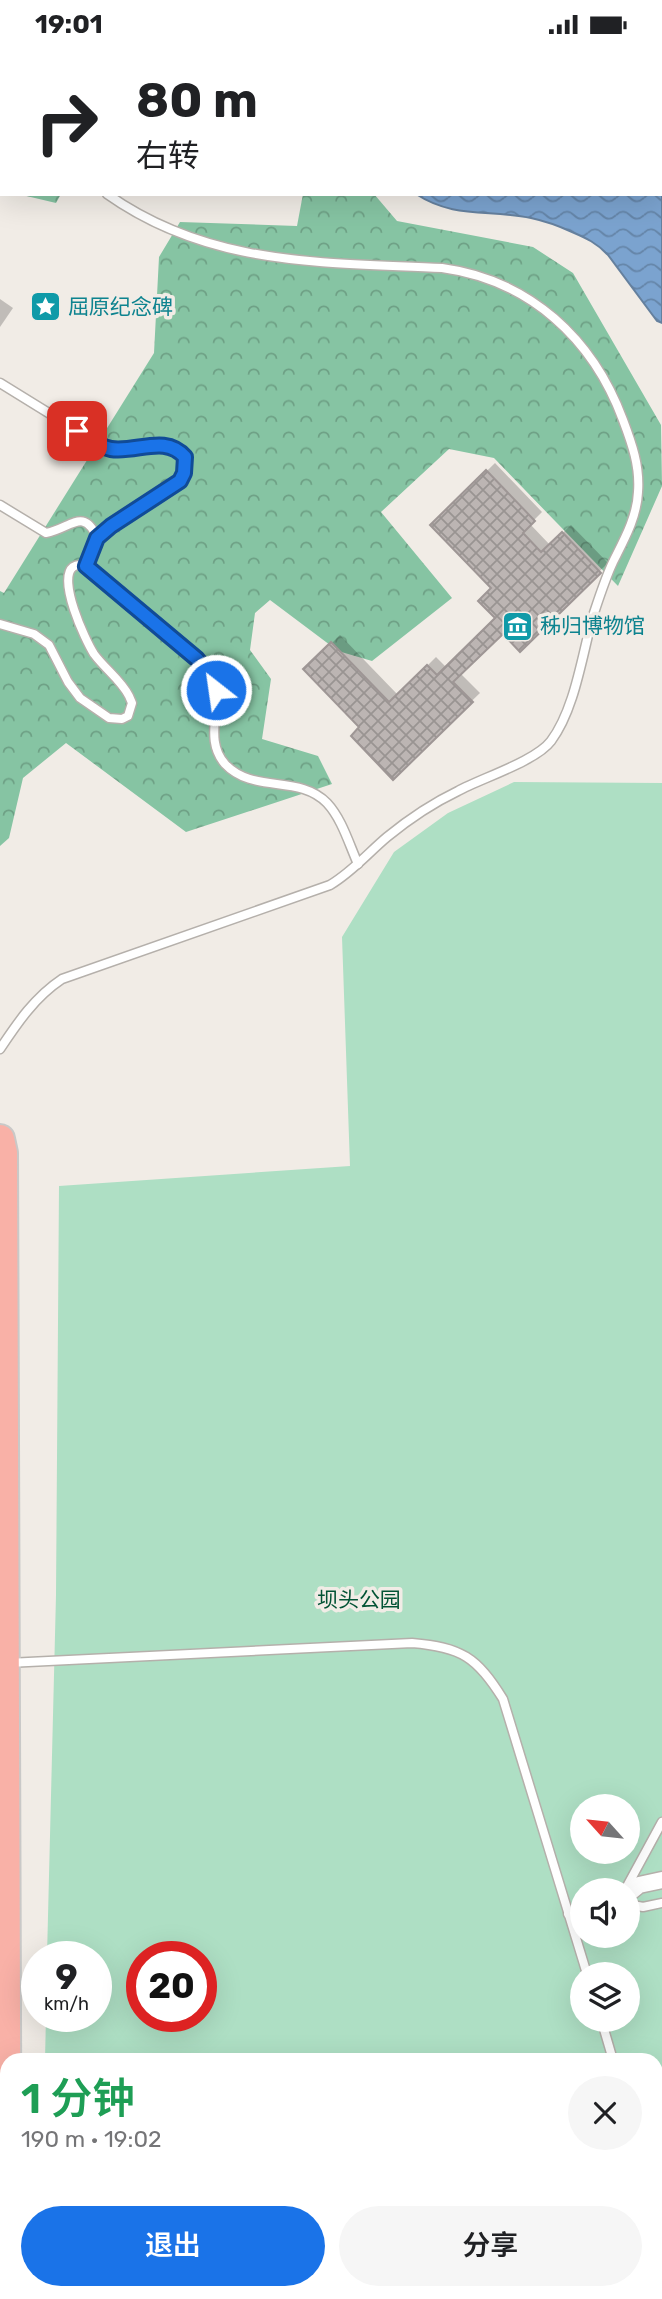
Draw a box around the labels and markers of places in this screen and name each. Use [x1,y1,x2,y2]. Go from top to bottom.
place icon: 屈原纪念碑 [28,290,62,324]
place label: 屈原纪念碑 [68,294,173,319]
pin [47,401,107,461]
museum icon: 秭归博物馆 [500,609,534,643]
place label: 秭归博物馆 [540,613,645,638]

